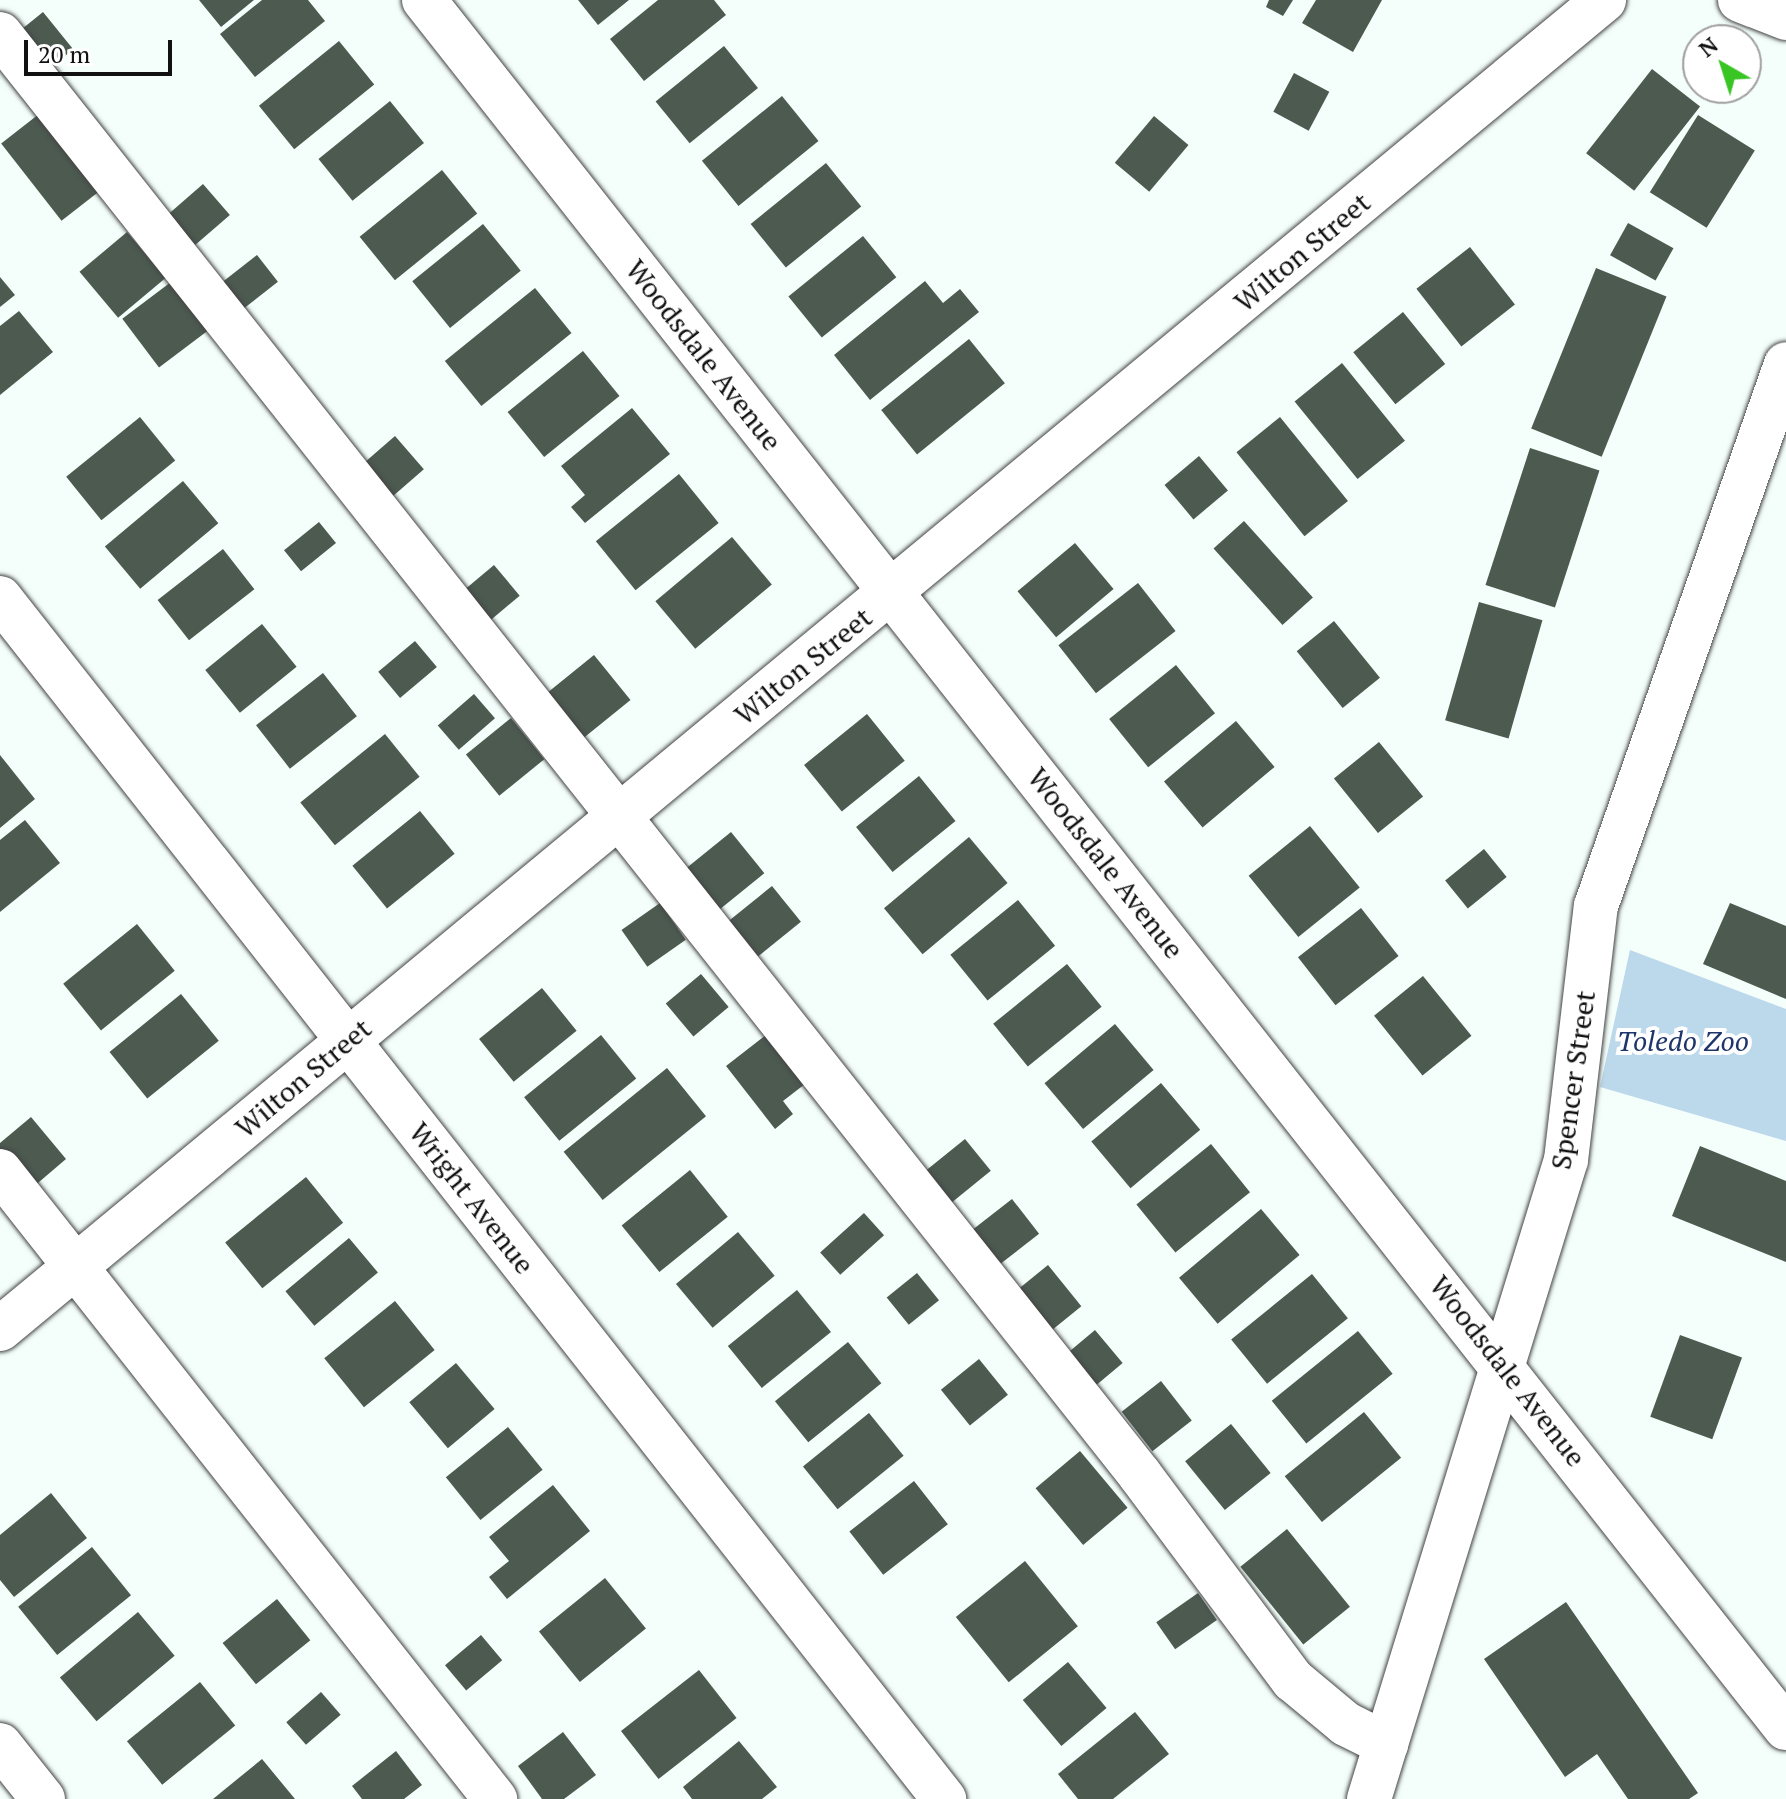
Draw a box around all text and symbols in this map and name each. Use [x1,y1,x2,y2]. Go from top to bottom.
scale bar [28,24,176,74]
north arrow [1682,24,1762,104]
text: N [1692,30,1723,63]
text: 20 m [38,38,90,70]
street label: Wilton Street [1227,185,1377,319]
street label: Woodsdale Avenue [619,253,789,457]
street label: Wilton Street [728,600,878,732]
street label: Woodsdale Avenue [1021,761,1191,965]
street label: Spencer Street [1544,988,1602,1172]
street label: Wilton Street [228,1011,378,1145]
park label: Toledo Zoo [1617,1024,1749,1058]
street label: Wright Avenue [402,1115,542,1281]
street label: Woodsdale Avenue [1423,1269,1593,1473]

